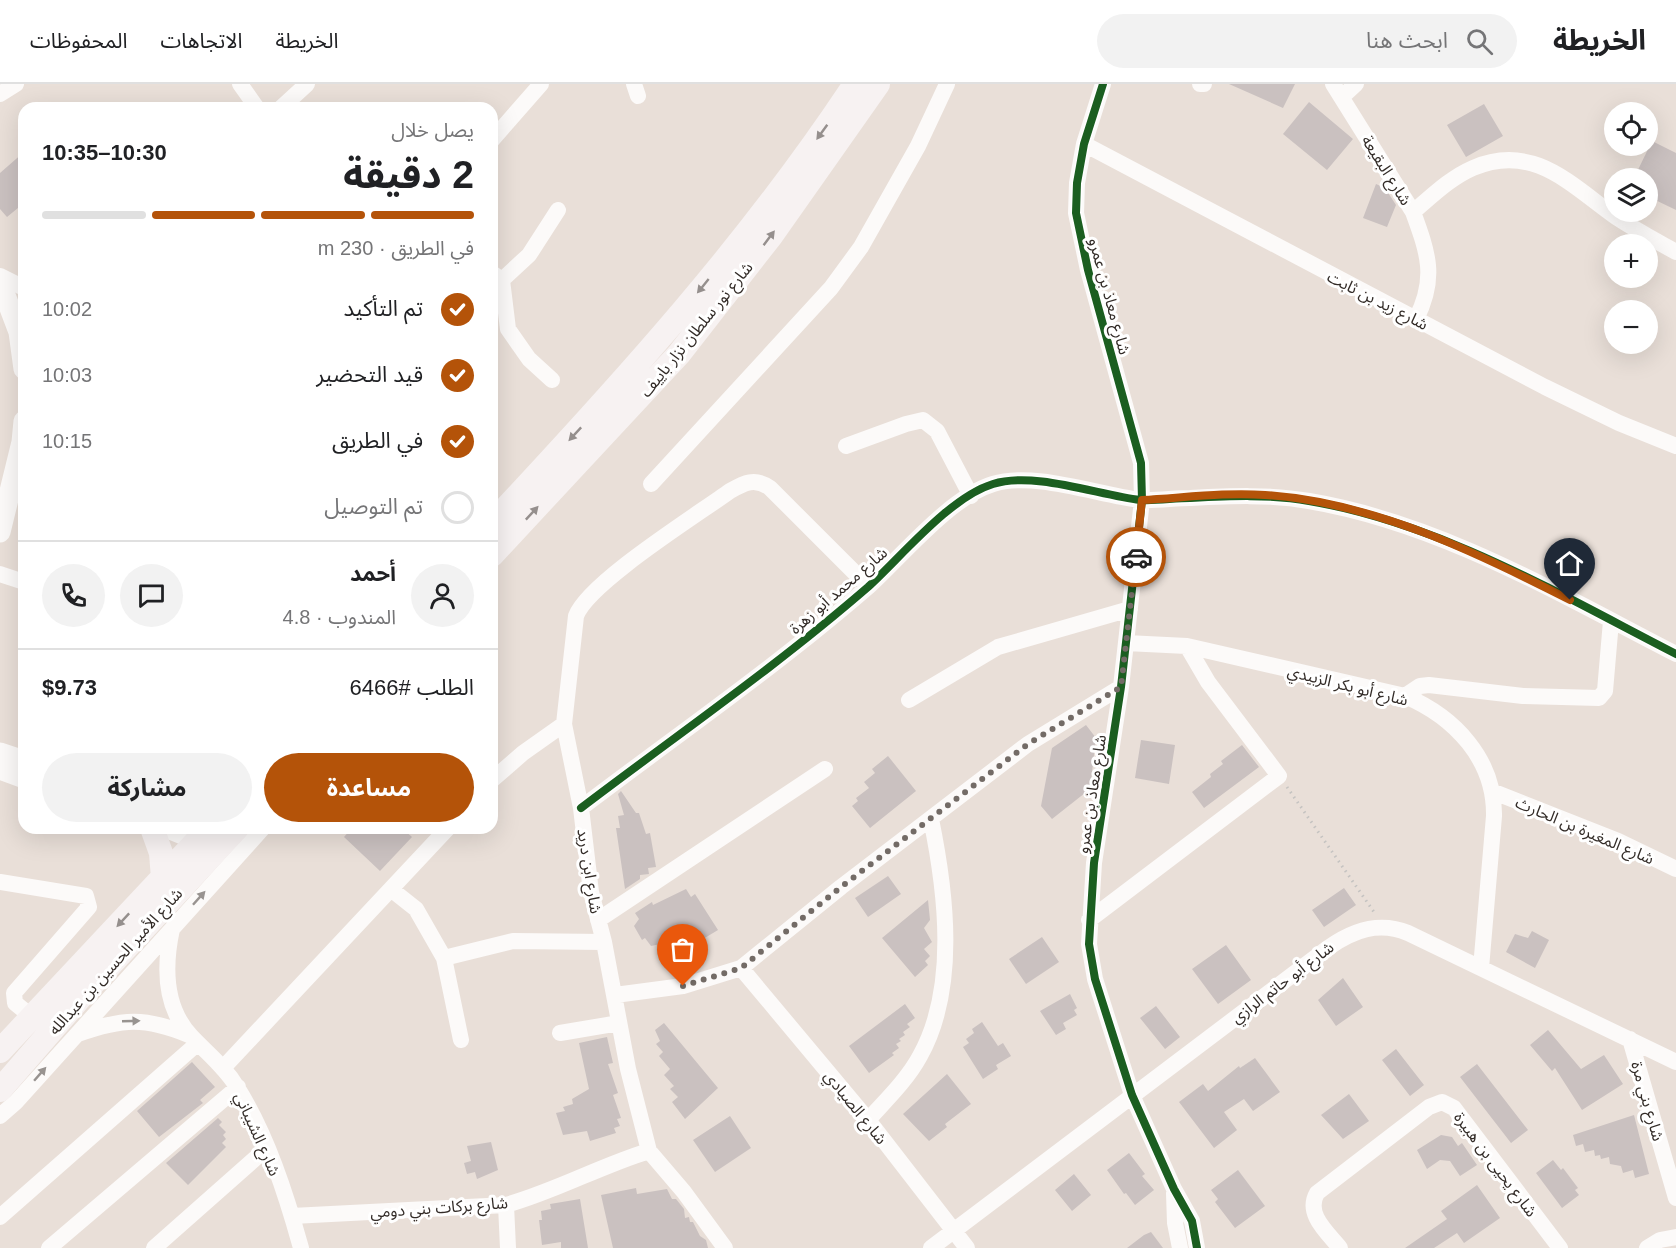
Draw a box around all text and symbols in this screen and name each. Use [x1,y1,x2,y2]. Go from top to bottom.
search box [1097,14,1517,68]
icon: search [1463,25,1496,58]
text: الخريطة [1553,25,1646,56]
text: ابحث هنا [1366,28,1448,53]
text: المحفوظات [30,29,127,52]
text: الاتجاهات [160,29,242,52]
text: الخريطة [275,29,338,52]
map controls [1604,102,1658,354]
button: locate [1604,102,1658,156]
text: يصل خلال [391,119,474,141]
one-way arrow [816,124,828,140]
street label: شارع البقيعة [1355,132,1415,210]
text: 10:30–10:35 [42,140,167,165]
text: 2 دقيقة [343,153,474,196]
button: layers [1604,168,1658,222]
one-way arrow [763,231,775,247]
button: + [1604,234,1658,288]
street label: شارع معاذ بن عمرو [1082,236,1133,357]
text: في الطريق · 230 m [318,237,474,259]
street label: شارع نور سلطان نزار باييف [637,259,759,403]
street label: شارع زيد بن ثابت [1323,268,1431,337]
one-way arrow [697,279,709,294]
icon: check [441,293,474,326]
text: تم التأكيد [343,296,423,321]
text: 10:02 [42,298,92,320]
button: − [1604,300,1658,354]
icon: check [441,359,474,392]
text: قيد التحضير [316,362,423,387]
text: 10:03 [42,364,92,386]
icon: check [441,425,474,458]
one-way arrow [569,426,582,441]
text: في الطريق [332,428,423,453]
text: 10:15 [42,430,92,452]
text: تم التوصيل [324,494,423,519]
one-way arrow [525,505,539,520]
courier [1106,527,1166,587]
pin [1544,538,1595,600]
icon: car [1120,541,1153,574]
street label: شارع محمد أبو زهرة [786,543,893,640]
icon: home [1553,547,1586,580]
text: أحمد [350,561,396,586]
button: phone [42,564,105,627]
button: chat [120,564,183,627]
button: person [411,564,474,627]
text: المندوب · 4.8 [283,606,396,628]
street label: شارع أبو بكر الزبيدي [1285,661,1410,713]
text: $9.73 [42,675,97,700]
text: الطلب #6466 [349,675,474,700]
street label: شارع معاذ بن عمرو [1074,733,1113,855]
button: مشاركة [42,753,252,822]
button: مساعدة [264,753,474,822]
street label: شارع المغيرة بن الحارث [1511,794,1657,871]
street label: شارع ابن دريد [570,827,605,916]
street label: شارع الأمير الحسين بن عبدالله [45,885,188,1041]
one-way arrow [192,891,205,906]
one-way arrow [116,913,130,927]
pin [657,924,708,986]
icon: bag [666,933,699,966]
street label: شارع أبو حاتم الرازي [1227,938,1339,1030]
one-way arrow [122,1016,141,1025]
street label: شارع بني مرة [1624,1059,1667,1144]
one-way arrow [34,1066,47,1082]
street label: شارع الصيادي [818,1067,890,1150]
street label: شارع الشيباني [228,1090,283,1180]
street label: شارع يحيى بن هبيرة [1448,1109,1540,1222]
street label: شارع بركات بني دومي [370,1194,509,1225]

